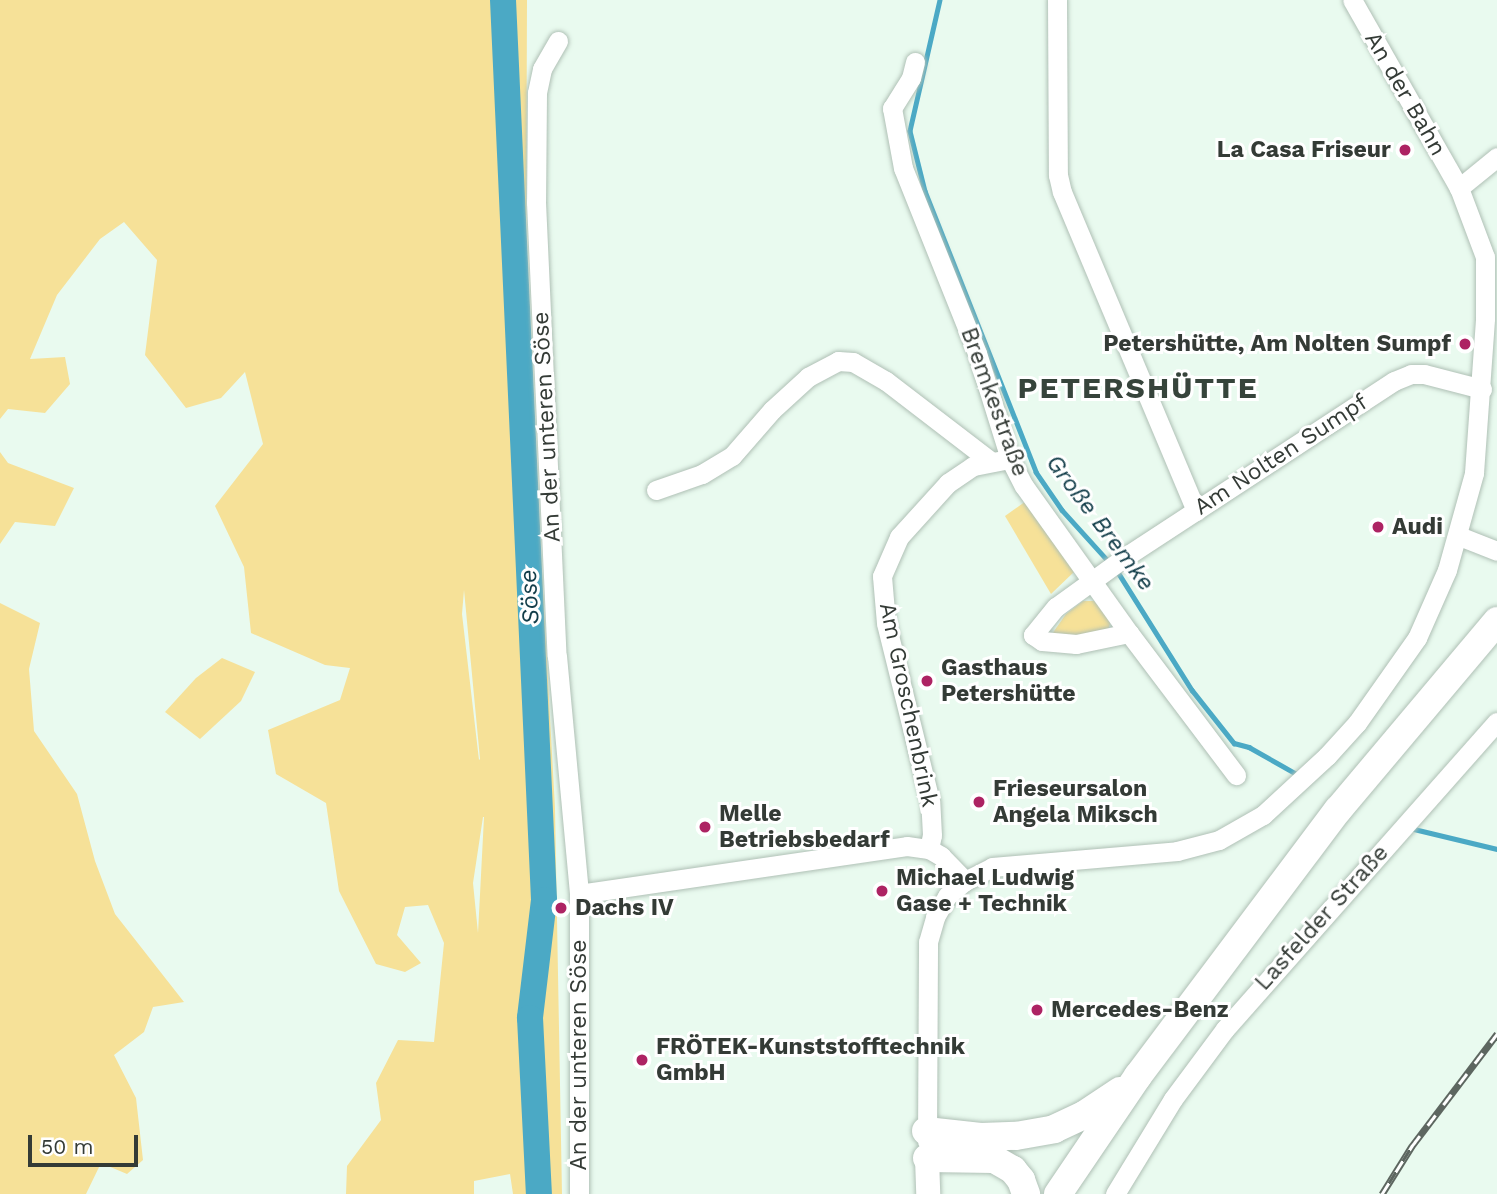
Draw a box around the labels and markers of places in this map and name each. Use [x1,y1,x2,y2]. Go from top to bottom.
place label: La Casa Friseur [1216,136,1391,164]
marker: La Casa Friseur [1397,142,1413,158]
place label: Petershütte, Am Nolten Sumpf [1103,330,1451,358]
marker: Petershütte, Am Nolten Sumpf [1457,336,1473,352]
place label: Audi [1392,513,1443,541]
marker: Audi [1370,519,1386,535]
place label: Gasthaus Petershütte [941,654,1076,708]
marker: Gasthaus Petershütte [919,673,935,689]
place label: Frieseursalon Angela Miksch [993,775,1158,829]
marker: Frieseursalon Angela Miksch [971,794,987,810]
place label: Melle Betriebsbedarf [719,800,890,854]
marker: Melle Betriebsbedarf [697,819,713,835]
place label: Michael Ludwig Gase + Technik [896,864,1074,918]
marker: Michael Ludwig Gase + Technik [874,883,890,899]
place label: Dachs IV [575,894,674,922]
marker: Dachs IV [553,900,569,916]
place label: Mercedes-Benz [1051,996,1229,1024]
marker: Mercedes-Benz [1029,1002,1045,1018]
place label: FRÖTEK-Kunststofftechnik GmbH [656,1033,965,1087]
marker: FRÖTEK-Kunststofftechnik GmbH [634,1052,650,1068]

